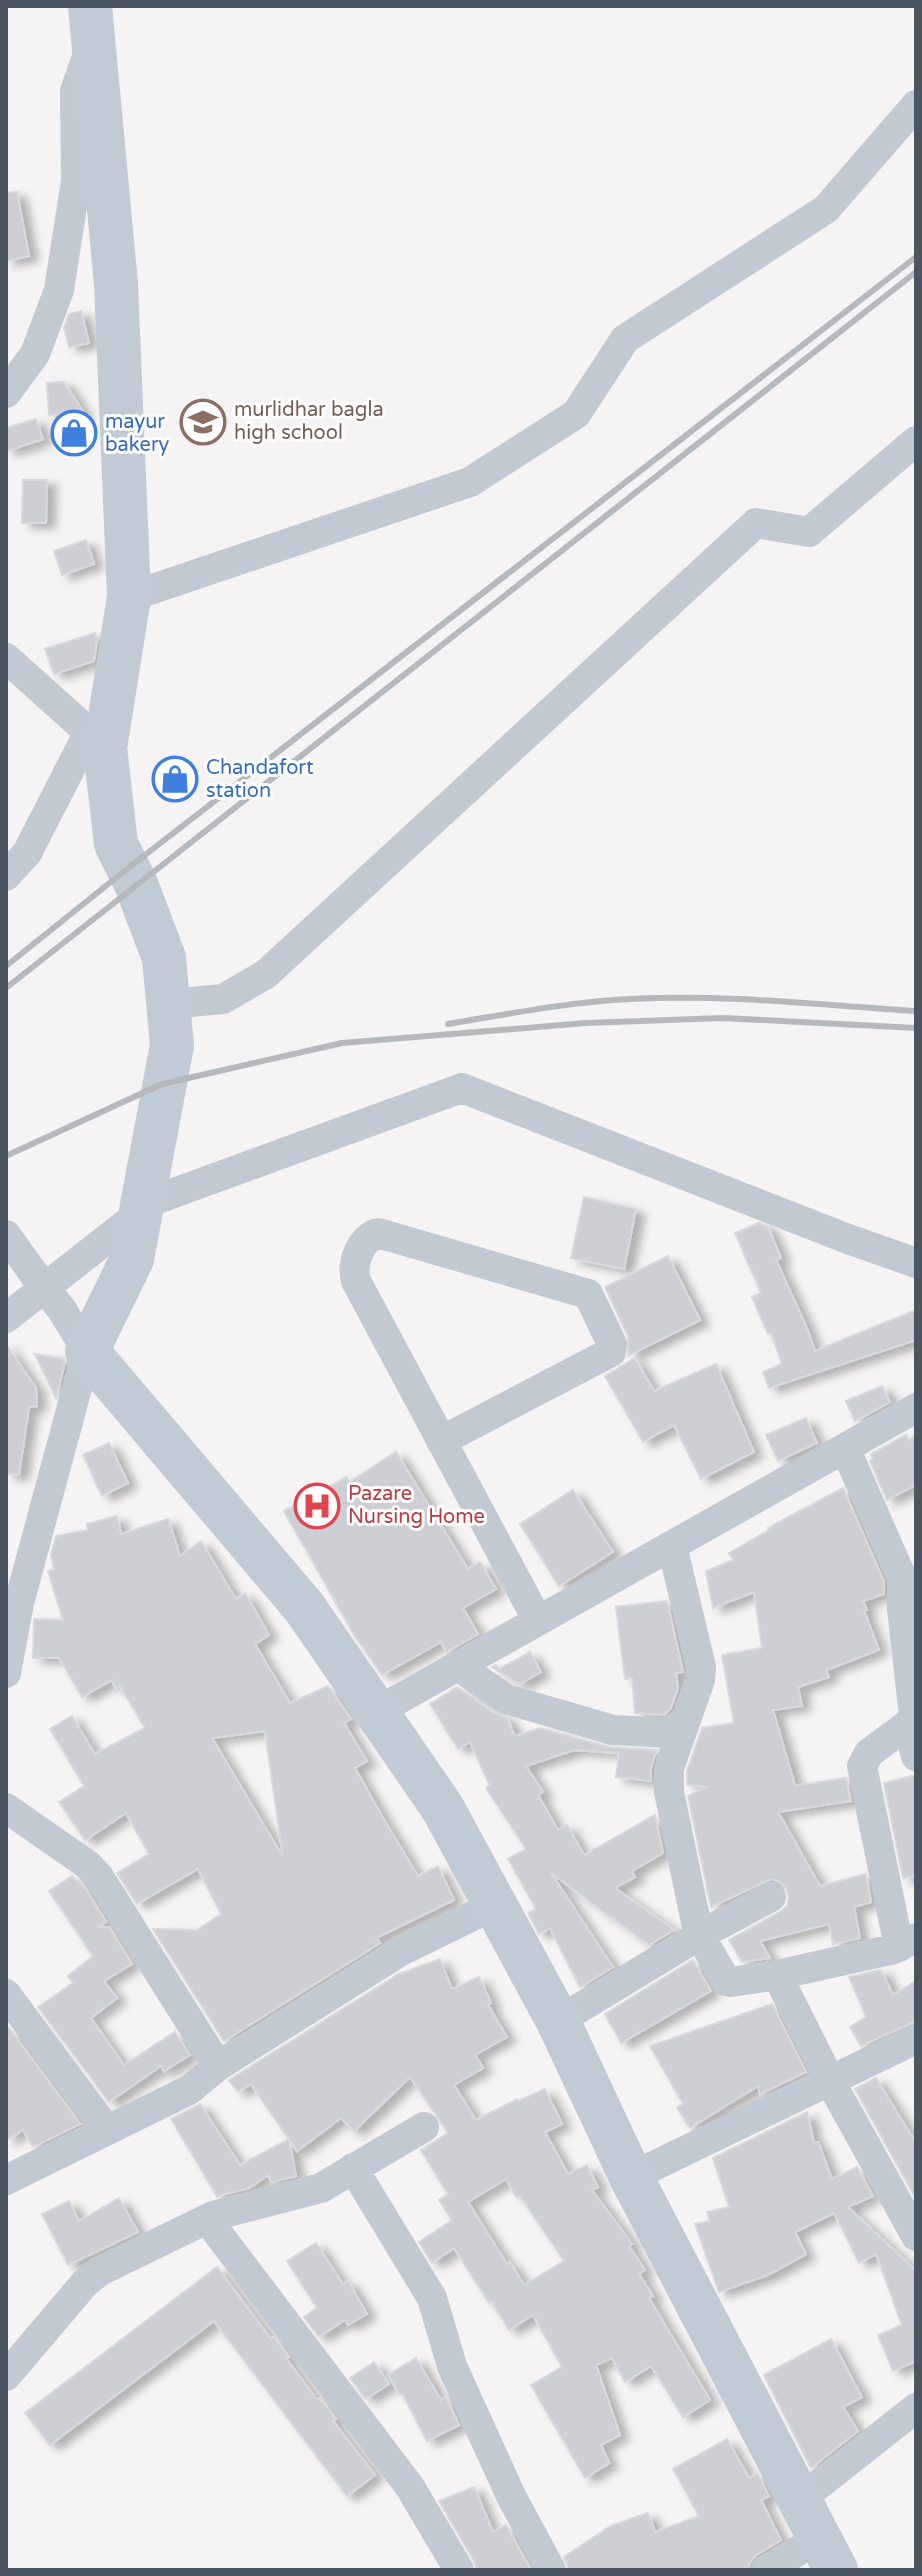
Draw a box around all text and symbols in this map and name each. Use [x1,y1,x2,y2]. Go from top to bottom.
school or university icon: murlidhar bagla high school [179,398,227,446]
place label: murlidhar bagla high school [234,398,384,445]
shop icon: mayur bakery [50,409,98,457]
place label: mayur bakery [105,410,170,457]
shop icon: Chandafort station [151,755,199,803]
place label: Chandafort station [206,756,314,803]
hospital icon: Pazare Nursing Home [293,1482,341,1530]
place label: Pazare Nursing Home [348,1482,485,1529]

